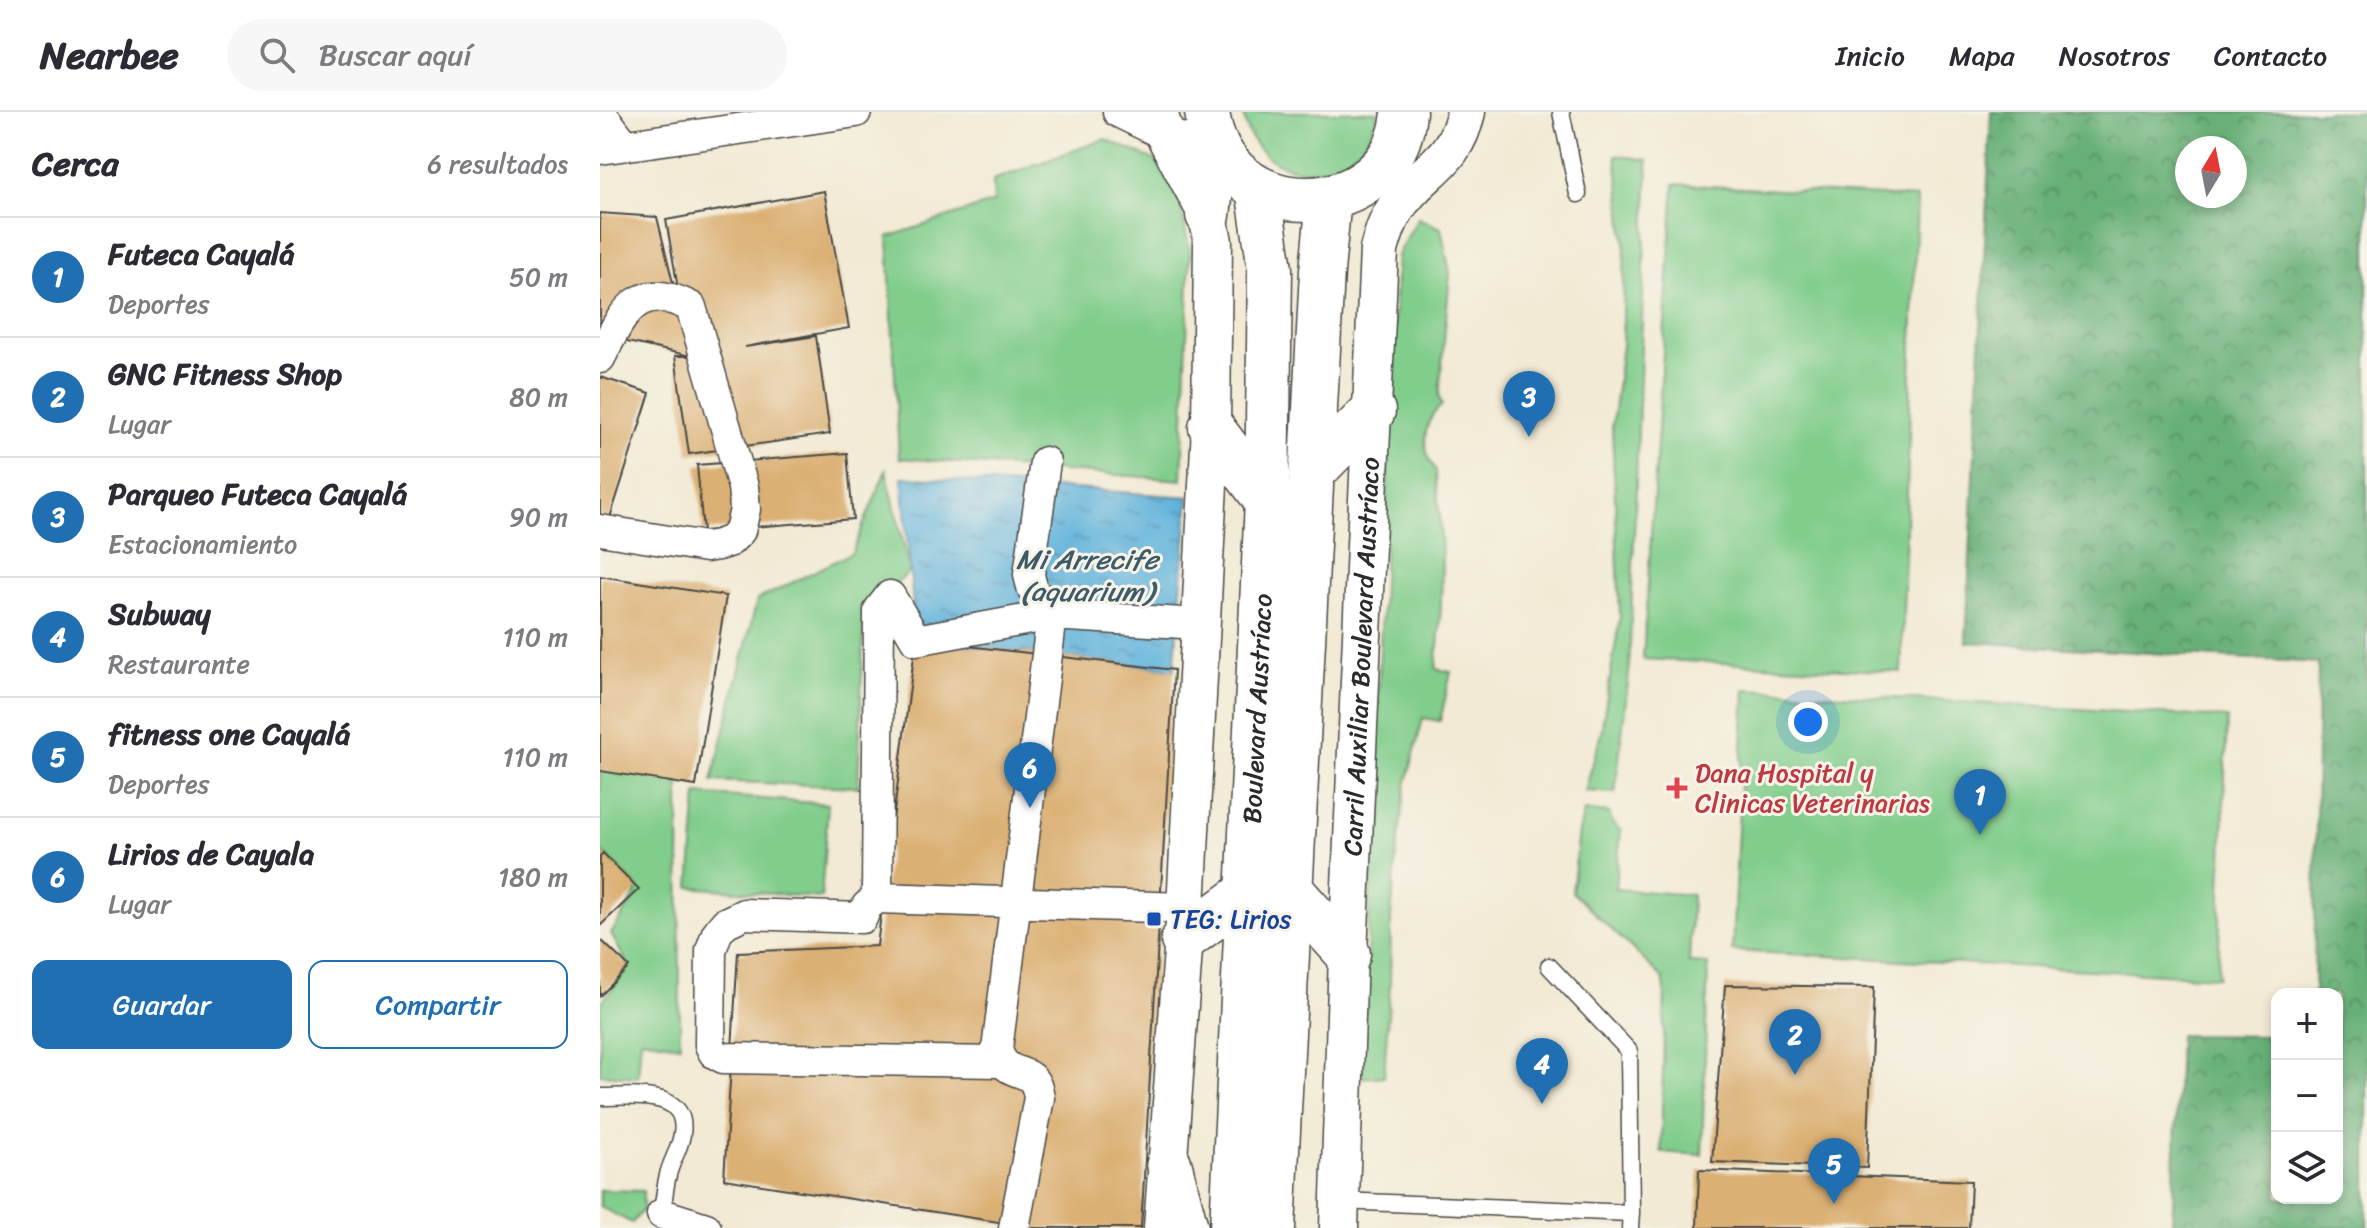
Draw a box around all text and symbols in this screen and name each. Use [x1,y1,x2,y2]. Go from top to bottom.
search box [227,19,787,91]
text: Nearbee [40,22,179,89]
text: Buscar aquí [319,28,472,82]
text: Inicio [1835,31,1905,80]
text: Mapa [1949,31,2015,80]
text: Nosotros [2059,31,2170,80]
text: Contacto [2214,31,2327,80]
icon: search [255,33,299,77]
text: Cerca [32,134,119,194]
north arrow [2175,136,2247,208]
text: 6 resultados [427,141,568,187]
text: Futeca Cayalá [108,227,295,281]
text: 1 [52,254,64,300]
text: 50 m [509,254,568,300]
text: Deportes [108,281,209,327]
text: GNC Fitness Shop [108,347,342,401]
pin: 3 [1503,371,1555,437]
text: 2 [50,374,66,420]
text: 80 m [509,374,568,420]
text: Lugar [108,401,171,447]
street label: Carril Auxiliar Boulevard Austríaco [1329,456,1393,857]
text: Parqueo Futeca Cayalá [108,467,407,521]
text: 3 [51,494,65,540]
text: 90 m [509,494,568,540]
text: Estacionamiento [108,521,297,567]
water label: Mi Arrecife (aquarium) [1016,535,1161,616]
text: Subway [108,587,211,641]
street label: Boulevard Austríaco [1228,592,1286,825]
text: 4 [50,614,66,660]
text: 110 m [503,614,568,660]
text: Restaurante [108,641,250,687]
your location [1788,702,1828,742]
text: fitness one Cayalá [108,707,350,761]
text: 5 [50,734,66,780]
text: 110 m [503,734,568,780]
pin: 6 [1004,742,1056,808]
place label: Dana Hospital y Clinicas Veterinarias [1695,750,1930,826]
text: Deportes [108,761,209,807]
pin: 1 [1954,769,2006,835]
marker: Dana Hospital y Clinicas Veterinarias [1666,777,1688,799]
text: Lirios de Cayala [108,827,314,881]
text: 6 [51,854,65,900]
text: 180 m [498,854,568,900]
text: Lugar [108,881,171,927]
place label: TEG: Lirios [1170,896,1292,942]
marker: TEG: Lirios [1145,910,1163,928]
button: Guardar [32,960,292,1049]
button: Compartir [308,960,568,1049]
map controls [2271,988,2343,1204]
button: + [2271,988,2343,1060]
pin: 2 [1769,1009,1821,1075]
pin: 4 [1516,1038,1568,1104]
button: − [2271,1060,2343,1132]
button: layers [2271,1132,2343,1204]
pin: 5 [1808,1138,1860,1204]

